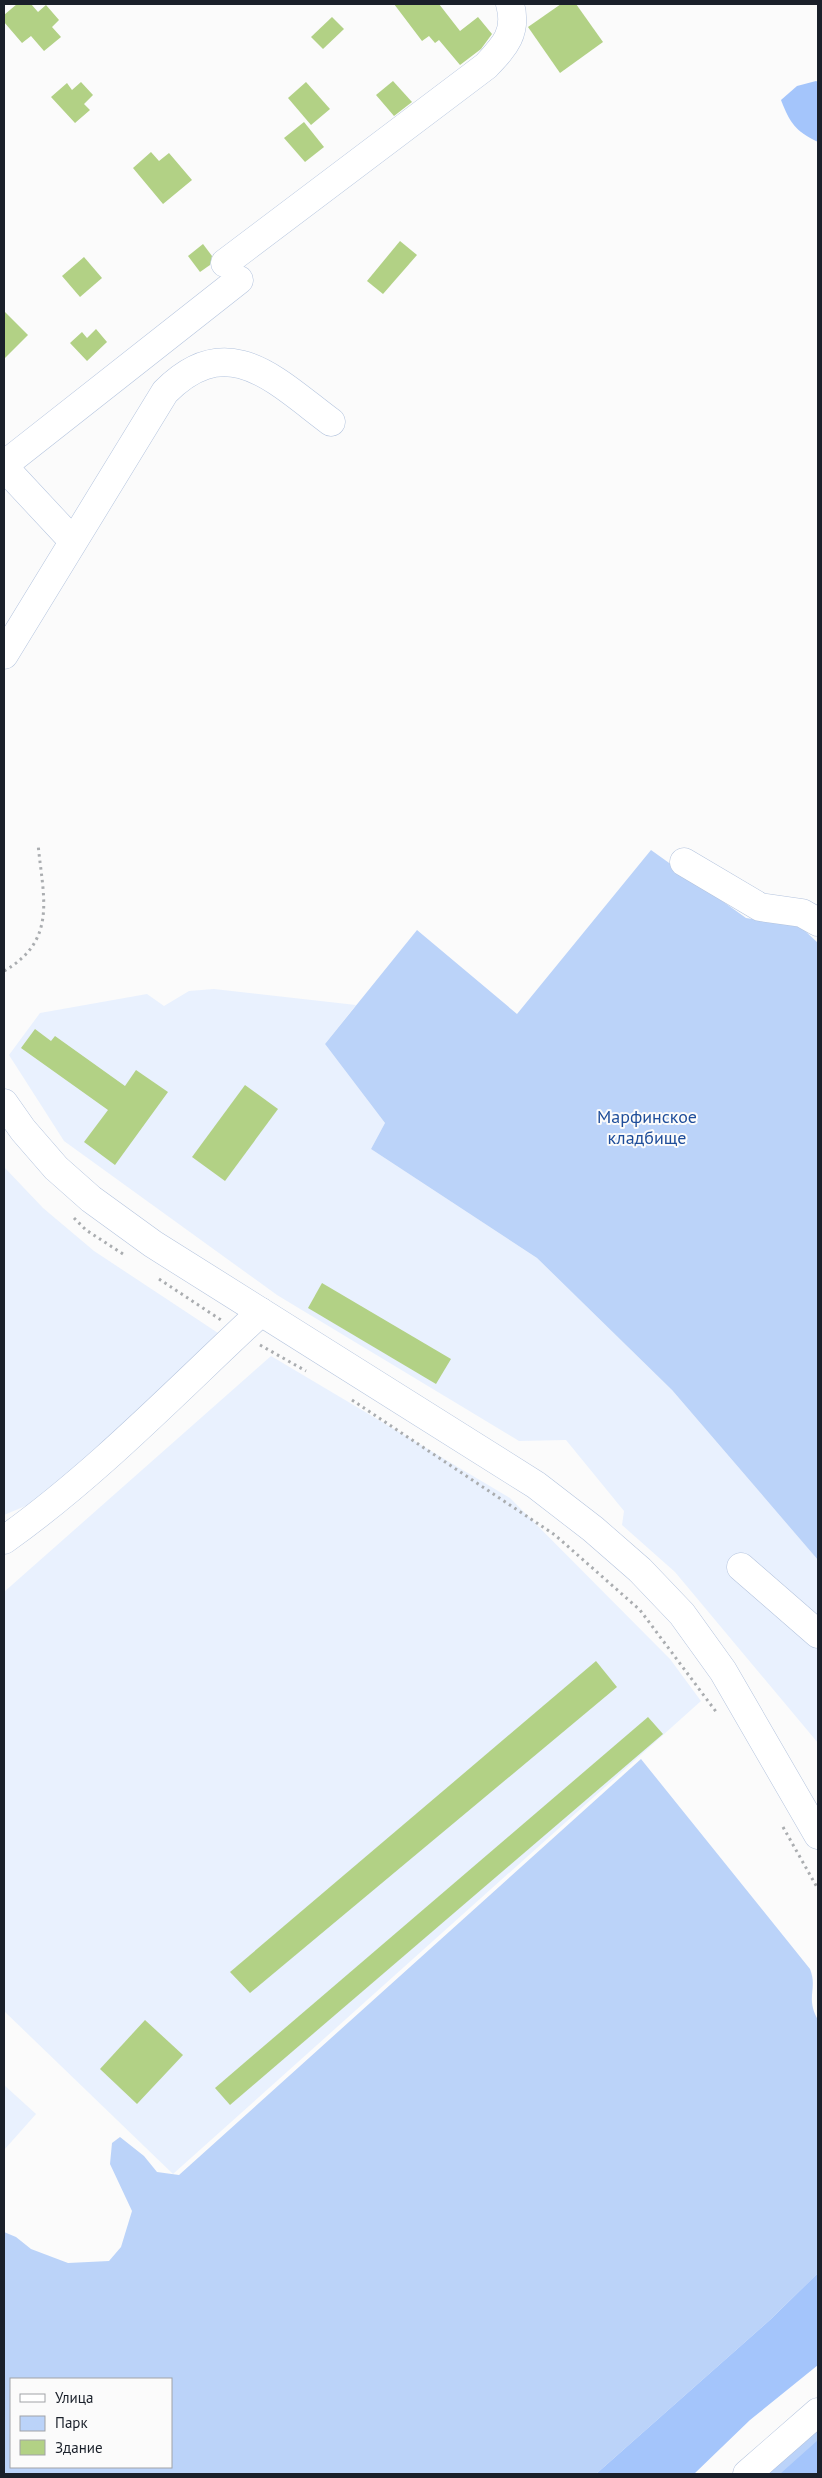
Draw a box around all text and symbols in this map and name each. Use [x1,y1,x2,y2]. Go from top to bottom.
park label: Марфинское кладбище [597,1105,697,1149]
legend [10,2378,172,2468]
text: Улица [55,2388,93,2407]
text: Парк [55,2413,88,2432]
text: Здание [55,2438,103,2457]

